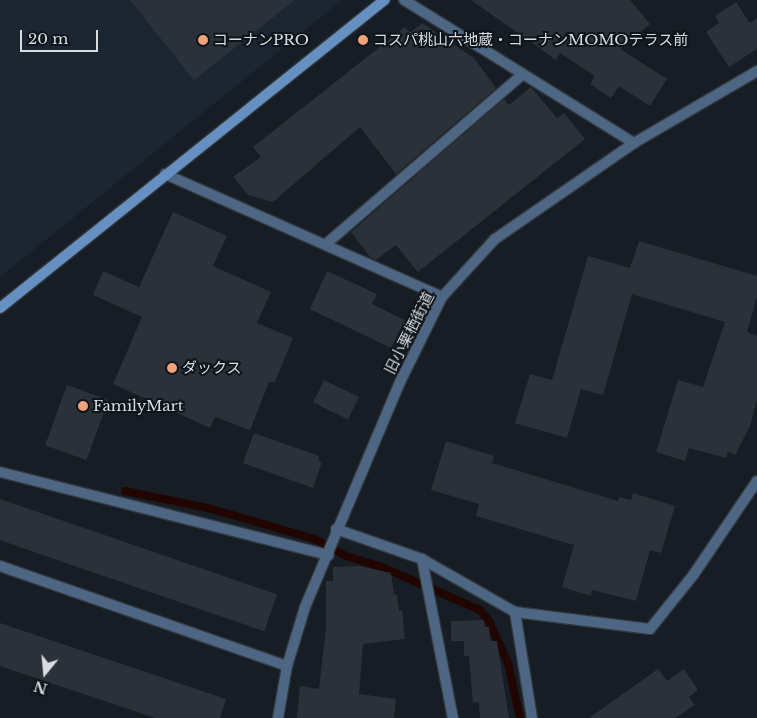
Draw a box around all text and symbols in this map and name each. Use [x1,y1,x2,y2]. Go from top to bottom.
scale bar [22,20,100,52]
text: 20 m [28,29,68,48]
place label: コーナンPRO [213,31,309,49]
place label: コスパ桃山六地蔵・コーナンMOMOテラス前 [373,31,688,49]
marker: コーナンPRO [197,34,209,46]
marker: コスパ桃山六地蔵・コーナンMOMOテラス前 [357,34,369,46]
street label: 旧小栗栖街道 [381,289,437,377]
place label: ダックス [182,359,242,377]
marker: ダックス [166,362,178,374]
place label: FamilyMart [93,397,183,415]
marker: FamilyMart [77,400,89,412]
north arrow [20,648,70,698]
text: N [32,677,50,698]

